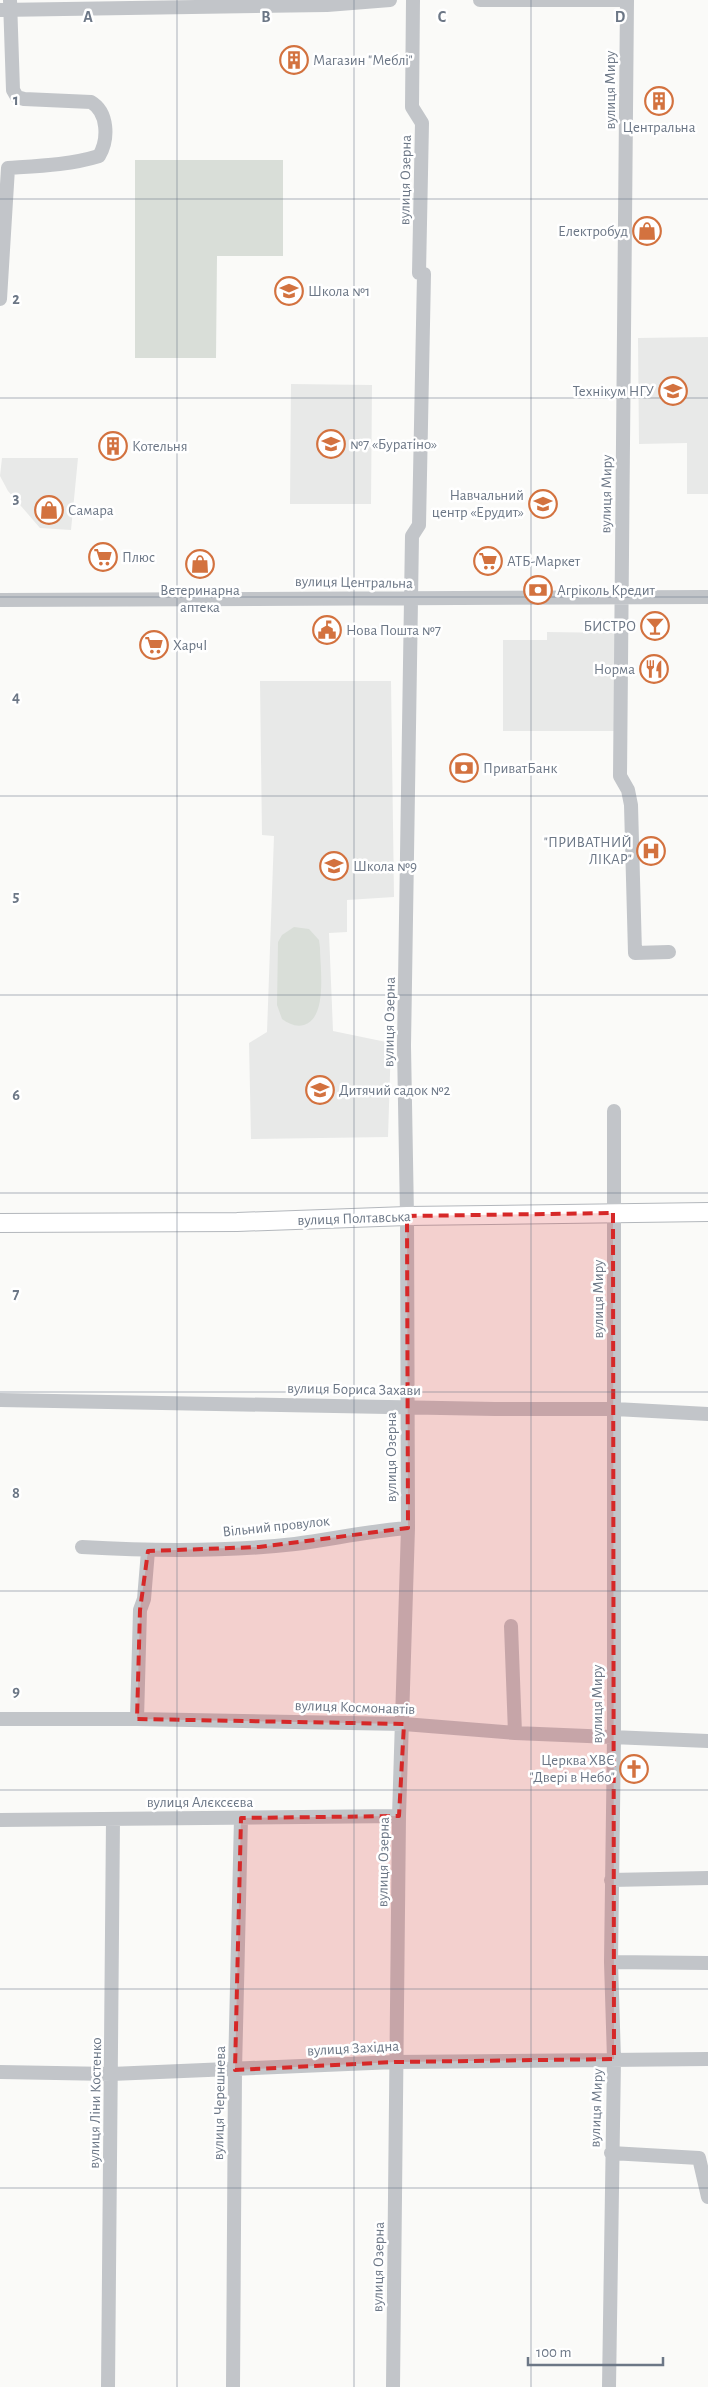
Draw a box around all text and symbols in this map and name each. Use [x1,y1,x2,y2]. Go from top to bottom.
text: A [83,9,93,25]
text: B [261,9,271,25]
text: C [438,9,447,25]
text: D [615,9,626,25]
building icon: Магазин "Меблі" [279,45,309,75]
street label: вулиця Миру [603,50,618,130]
place label: Магазин "Меблі" [313,53,413,68]
building icon: Центральна [644,86,674,116]
text: 1 [13,92,19,108]
place label: Центральна [623,120,696,135]
street label: вулиця Озерна [397,135,414,225]
shop icon: Електробуд [632,216,662,246]
place label: Електробуд [558,224,628,239]
school or university icon: Школа №1 [274,276,304,306]
place label: Школа №1 [308,284,370,299]
text: 2 [12,291,20,307]
school or university icon: Технікум НГУ [658,376,688,406]
place label: Технікум НГУ [573,384,655,399]
school or university icon: №7 «Буратіно» [316,429,346,459]
building icon: Котельня [98,431,128,461]
place label: №7 «Буратіно» [350,437,437,452]
place label: Котельня [132,439,188,454]
street label: вулиця Миру [598,454,615,534]
place label: Навчальний центр «Ерудит» [432,488,524,520]
school or university icon: Навчальний центр «Ерудит» [528,489,558,519]
text: 3 [13,490,20,506]
shop icon: Самара [34,495,64,525]
place label: Самара [68,503,114,518]
supermarket icon: Плюс [88,542,118,572]
supermarket icon: АТБ-Маркет [473,546,503,576]
shop icon: Ветеринарна аптека [185,549,215,579]
place label: Плюс [122,550,155,565]
place label: АТБ-Маркет [507,554,581,569]
street label: вулиця Центральна [295,574,413,591]
bank icon: Агріколь Кредит [523,575,553,605]
place label: Ветеринарна аптека [160,583,240,615]
place label: Агріколь Кредит [557,583,655,598]
bar icon: БИСТРО [640,611,670,641]
public building icon: Нова Пошта №7 [312,615,342,645]
place label: БИСТРО [583,619,636,634]
place label: Нова Пошта №7 [346,623,441,638]
supermarket icon: ХарчI [139,630,169,660]
place label: ХарчI [173,638,207,653]
restaurant icon: Норма [639,654,669,684]
place label: Норма [594,662,635,677]
text: 4 [12,689,20,705]
bank icon: ПриватБанк [449,753,479,783]
place label: ПриватБанк [483,761,557,776]
place label: "ПРИВАТНИЙ ЛІКАР" [544,835,632,867]
hospital icon: "ПРИВАТНИЙ ЛІКАР" [636,836,666,866]
school or university icon: Школа №9 [319,851,349,881]
place label: Школа №9 [353,859,417,874]
text: 5 [13,888,20,904]
street label: вулиця Озерна [381,977,398,1067]
school or university icon: Дитячий садок №2 [305,1075,335,1105]
place label: Дитячий садок №2 [339,1083,451,1098]
text: 6 [12,1087,20,1103]
street label: вулиця Полтавська [297,1209,411,1228]
street label: вулиця Миру [591,1259,606,1339]
text: 7 [13,1286,20,1302]
street label: вулиця Бориса Захави [287,1381,421,1398]
street label: вулиця Озерна [384,1412,399,1502]
text: 8 [12,1485,20,1501]
street label: Вільний провулок [222,1513,331,1540]
street label: вулиця Миру [590,1664,605,1744]
text: 9 [12,1683,20,1699]
street label: вулиця Космонавтів [294,1698,416,1717]
place label: Церква ХВЄ "Двері в Небо" [530,1753,615,1785]
church icon: Церква ХВЄ "Двері в Небо" [619,1754,649,1784]
street label: вулиця Алєксєєва [147,1795,253,1810]
street label: вулиця Озерна [375,1817,392,1907]
street label: вулиця Ліни Костенко [87,2037,104,2169]
street label: вулиця Західна [307,2039,400,2058]
street label: вулиця Черешнева [211,2046,228,2160]
street label: вулиця Миру [588,2068,605,2148]
street label: вулиця Озерна [370,2222,387,2312]
scale bar [528,2334,663,2366]
text: 100 m [536,2345,571,2360]

